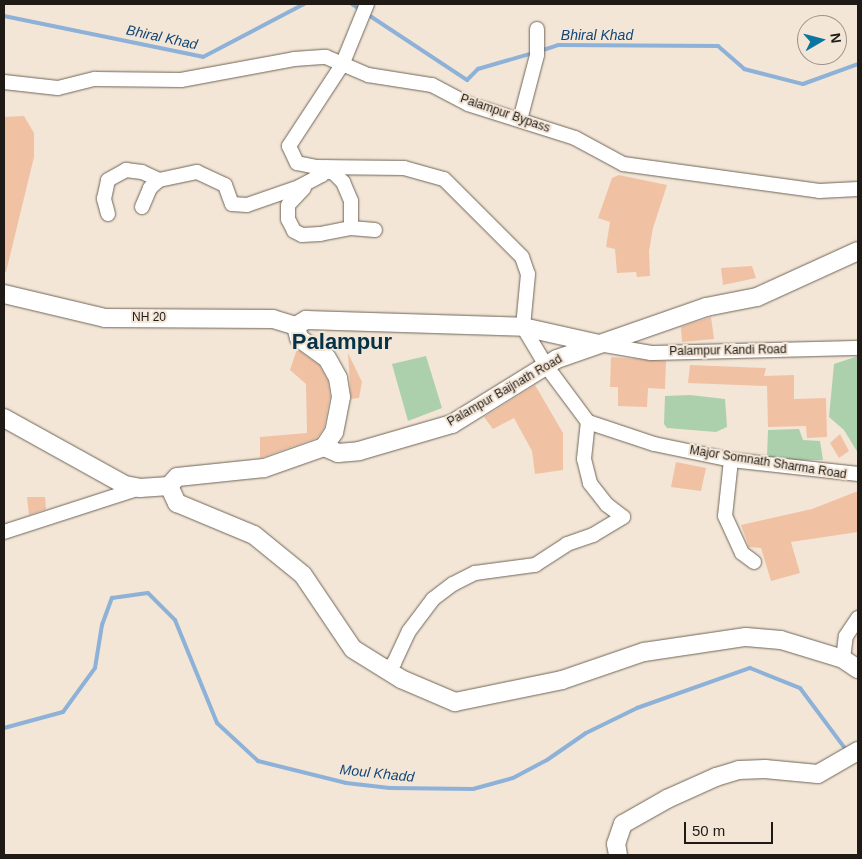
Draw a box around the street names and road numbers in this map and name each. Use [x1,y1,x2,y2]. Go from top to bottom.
street label: Palampur Bypass [458,92,552,136]
street label: NH 20 [132,311,166,325]
street label: Palampur Kandi Road [669,343,787,359]
street label: Palampur Baijnath Road [445,352,565,430]
street label: Major Somnath Sharma Road [688,443,848,483]

